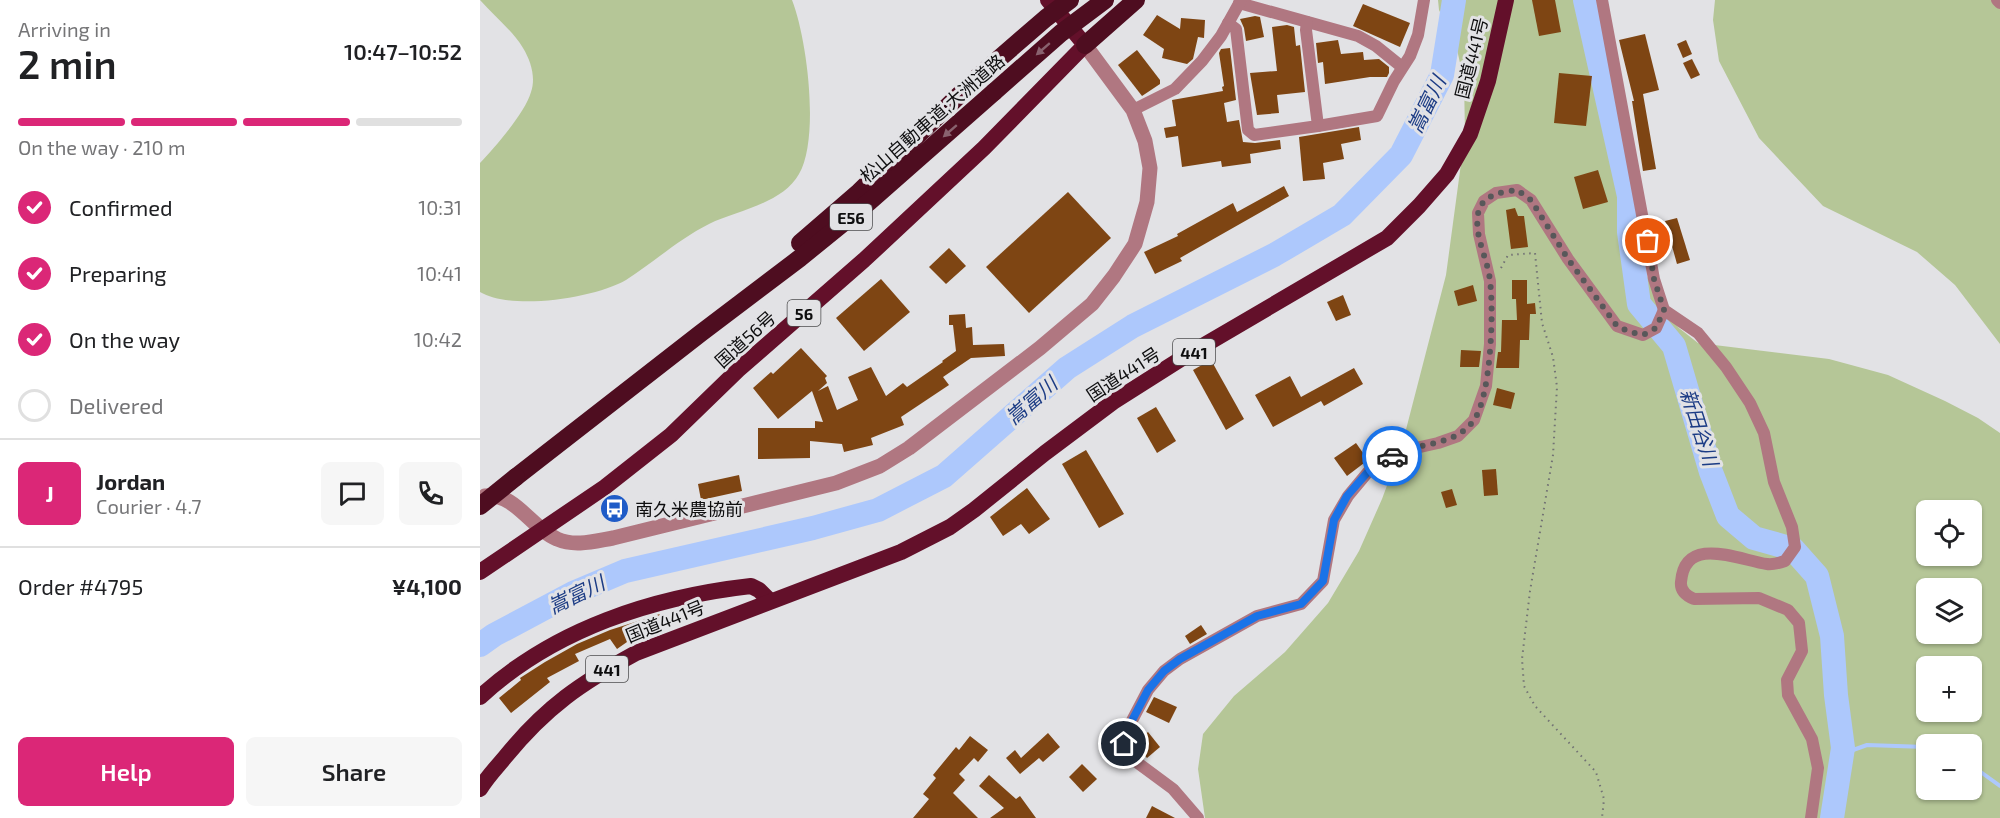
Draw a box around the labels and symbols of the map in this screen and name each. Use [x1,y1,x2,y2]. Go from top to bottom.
street label: 国道441号 [1450,15,1492,101]
one-way arrow [1035,42,1050,56]
street label: 松山自動車道;大洲道路 [855,49,1009,187]
water label: 嵩富川 [1402,70,1451,136]
one-way arrow [943,124,958,137]
road number: E56 [830,204,872,230]
pin [1622,215,1673,266]
road number: 56 [788,300,820,326]
street label: 国道56号 [710,306,780,372]
road number: 441 [1173,339,1215,365]
street label: 国道441号 [1082,342,1164,406]
water label: 嵩富川 [1000,370,1063,429]
water label: 新田谷川 [1676,385,1724,471]
courier [1362,426,1422,486]
bus stop icon: 南久米農協前 [598,493,630,525]
place label: 南久米農協前 [635,498,743,520]
water label: 嵩富川 [544,569,610,618]
street label: 国道441号 [622,595,708,647]
road number: 441 [586,656,628,682]
pin [1098,718,1149,769]

